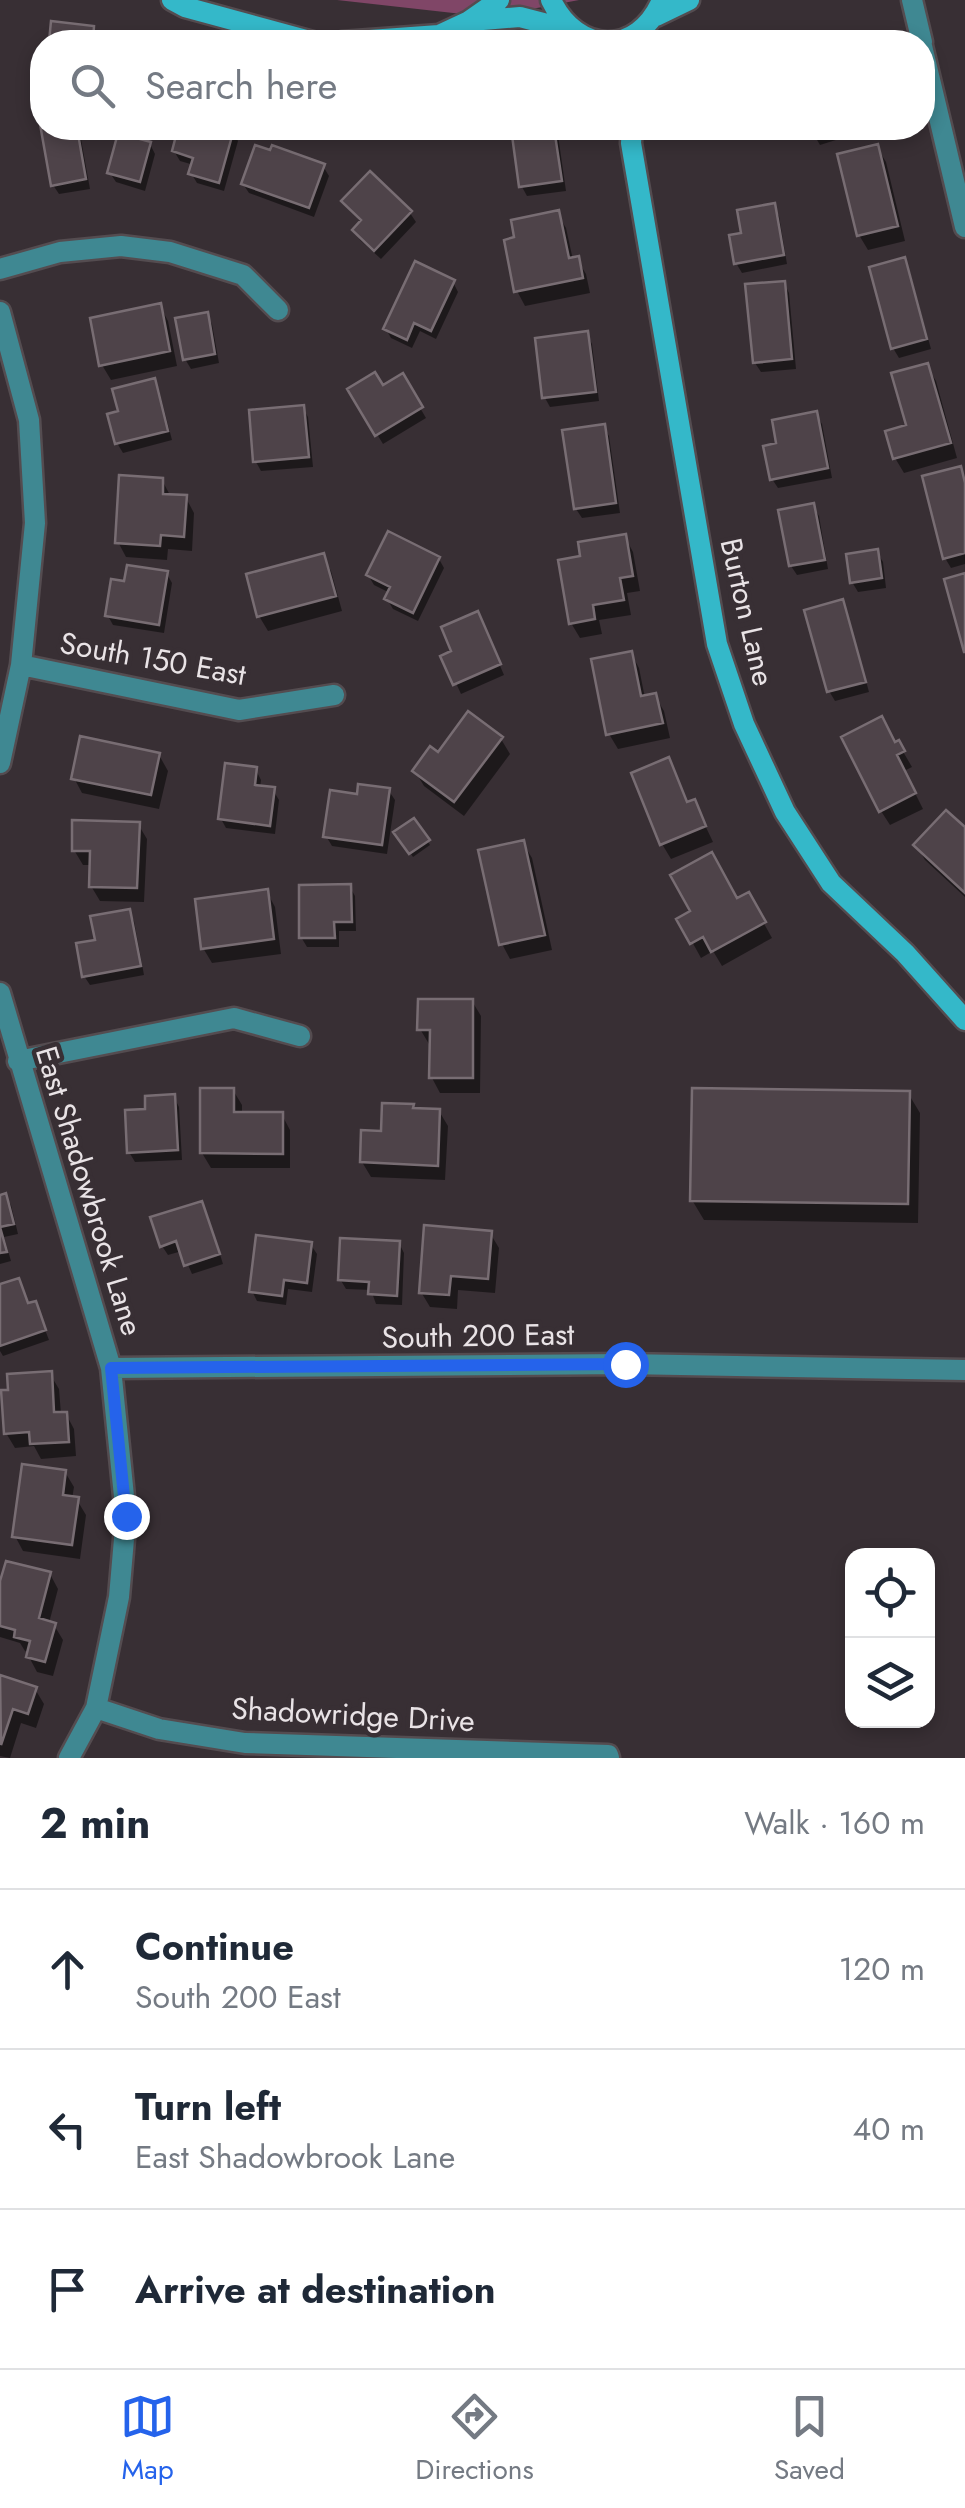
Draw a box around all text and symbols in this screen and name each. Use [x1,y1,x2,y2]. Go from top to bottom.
search box [30,30,935,140]
icon: search [65,58,120,113]
text: Search here [145,58,337,113]
street label: Burton Lane [710,534,785,690]
street label: South 150 East [57,621,250,696]
street label: East Shadowbrook Lane [25,1041,154,1341]
street label: South 200 East [381,1312,576,1359]
route start [603,1342,649,1388]
route end [104,1494,150,1540]
map controls [845,1548,935,1728]
button: locate [845,1548,935,1638]
button: layers [845,1638,935,1728]
street label: Shadowridge Drive [230,1687,476,1742]
text: 2 min [40,1793,150,1854]
text: Walk · 160 m [744,1800,925,1846]
text: Continue [135,1919,294,1974]
icon: ahead [40,1942,95,1997]
text: 120 m [839,1946,925,1992]
text: South 200 East [135,1974,341,2020]
text: Turn left [135,2079,281,2134]
icon: left [40,2102,95,2157]
text: 40 m [853,2106,925,2152]
text: East Shadowbrook Lane [135,2134,455,2180]
icon: arrive [40,2262,95,2317]
text: Arrive at destination [135,2262,496,2317]
tab: Map [120,2389,175,2490]
tab: Directions [415,2389,534,2490]
tab: Saved [774,2389,845,2490]

